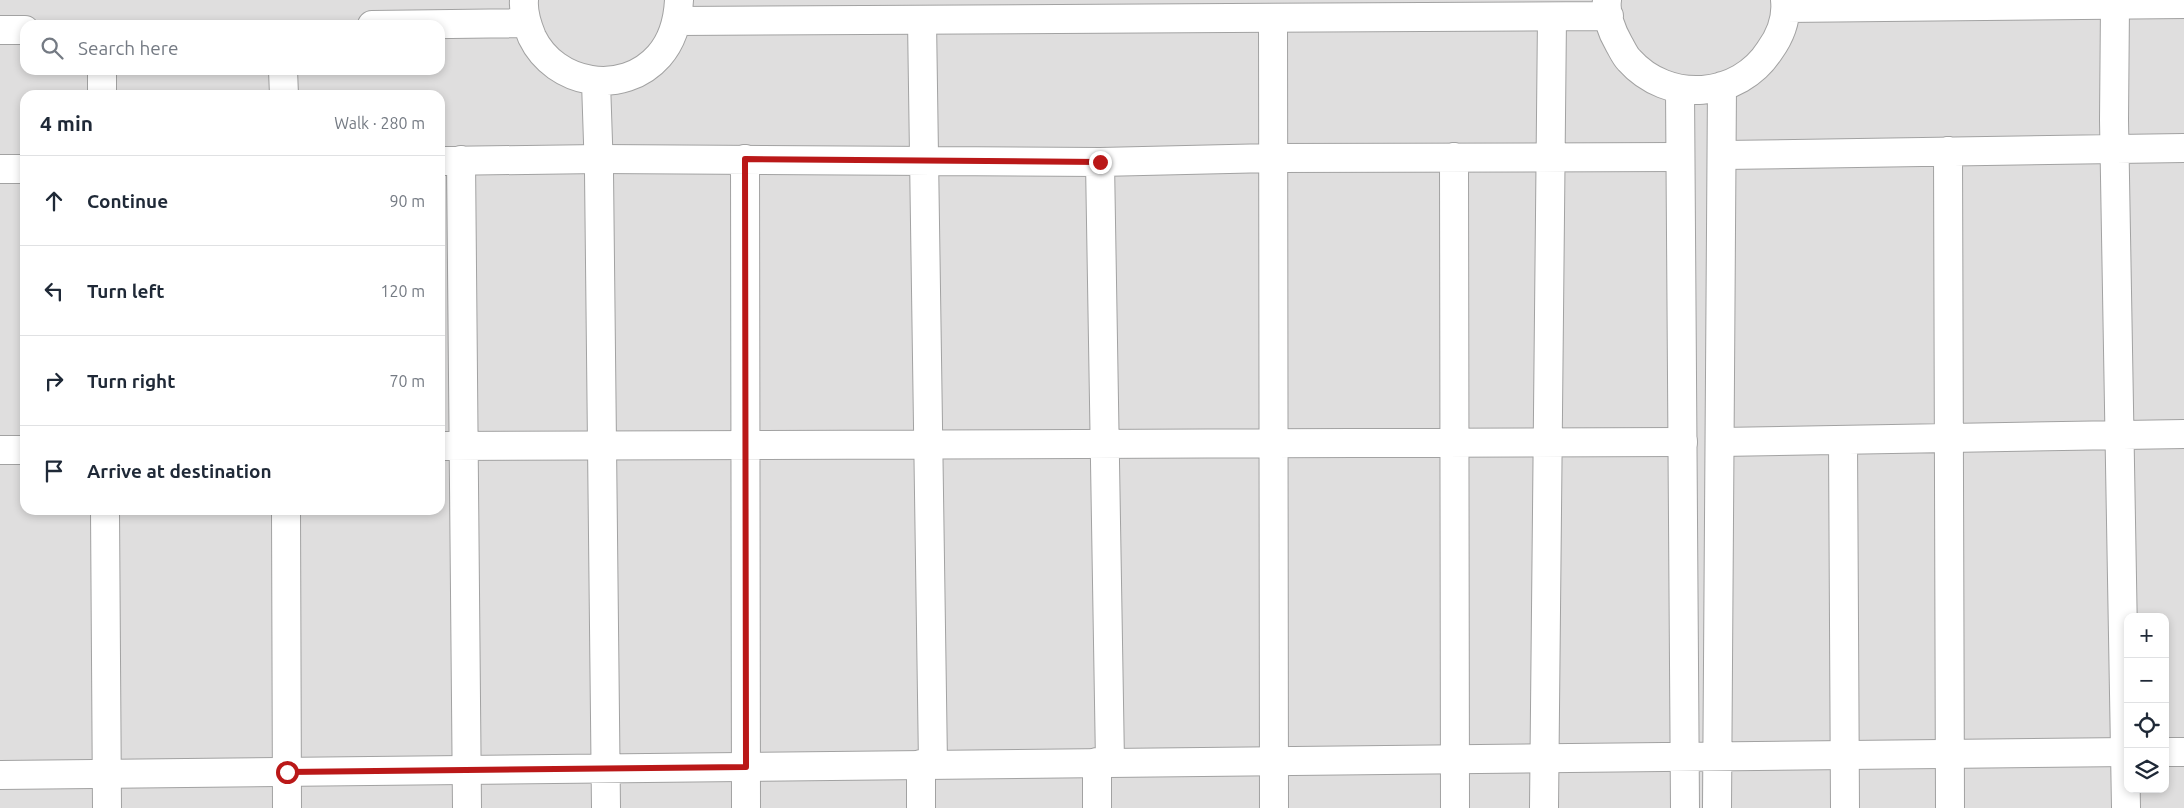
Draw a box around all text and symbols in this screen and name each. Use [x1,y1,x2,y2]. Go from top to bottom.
search box [20,20,445,75]
icon: search [38,34,66,62]
text: Search here [78,37,178,59]
text: 4 min [40,111,93,135]
text: Walk · 280 m [334,114,425,132]
route end [1089,151,1112,174]
icon: ahead [40,187,68,215]
text: Continue [87,190,168,212]
text: 90 m [389,192,425,210]
icon: left [40,277,68,305]
text: Turn left [87,280,165,302]
text: 120 m [380,282,425,300]
icon: right [40,367,68,395]
text: Turn right [87,370,175,392]
text: 70 m [389,372,425,390]
icon: arrive [40,457,68,485]
text: Arrive at destination [87,460,272,482]
map controls [2124,613,2169,793]
button: + [2124,613,2169,658]
button: − [2124,658,2169,703]
button: locate [2124,703,2169,748]
button: layers [2124,748,2169,793]
route start [276,761,299,784]

